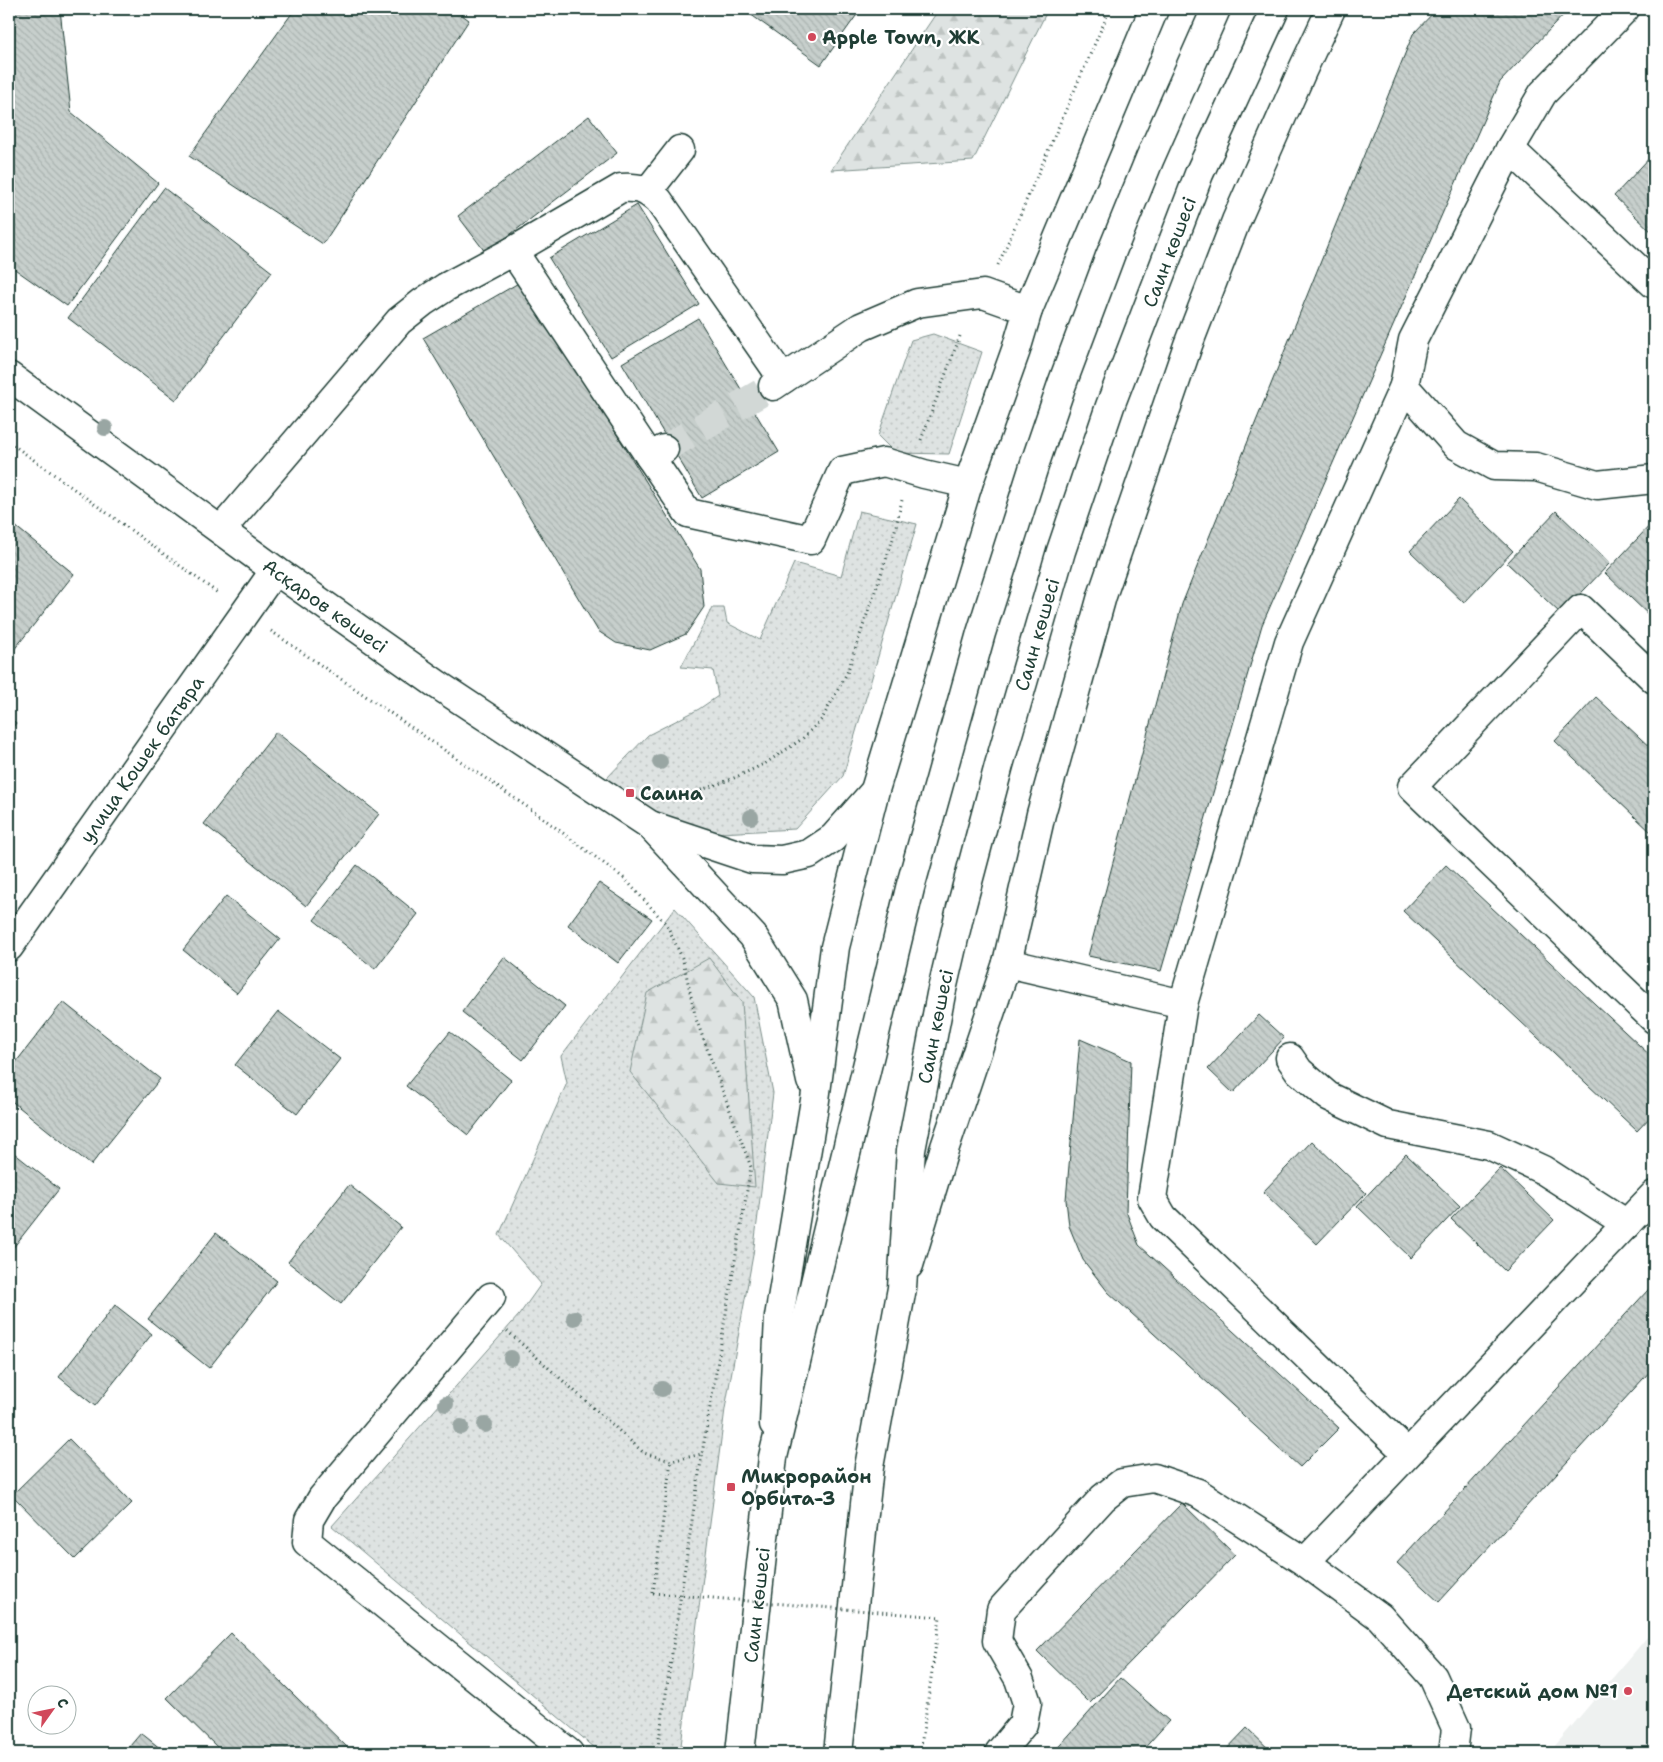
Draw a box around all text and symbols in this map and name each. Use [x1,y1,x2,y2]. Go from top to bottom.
place label: Apple Town, ЖК [822,25,979,50]
marker: Apple Town, ЖК [806,31,818,43]
street label: Саин көшесі [1137,193,1202,311]
street label: Асқаров көшесі [258,553,393,658]
street label: Саин көшесі [1009,575,1065,694]
street label: улица Кошек батыра [74,670,209,848]
place label: Саина [640,781,703,806]
marker: Саина [624,787,636,799]
street label: Саин көшесі [912,966,959,1086]
place label: Микрорайон Орбита-3 [741,1464,872,1511]
marker: Микрорайон Орбита-3 [725,1481,737,1493]
street label: Саин көшесі [738,1546,775,1664]
place label: Детский дом №1 [1447,1679,1618,1704]
north arrow [28,1684,78,1734]
marker: Детский дом №1 [1622,1685,1634,1697]
text: С [53,1694,73,1711]

